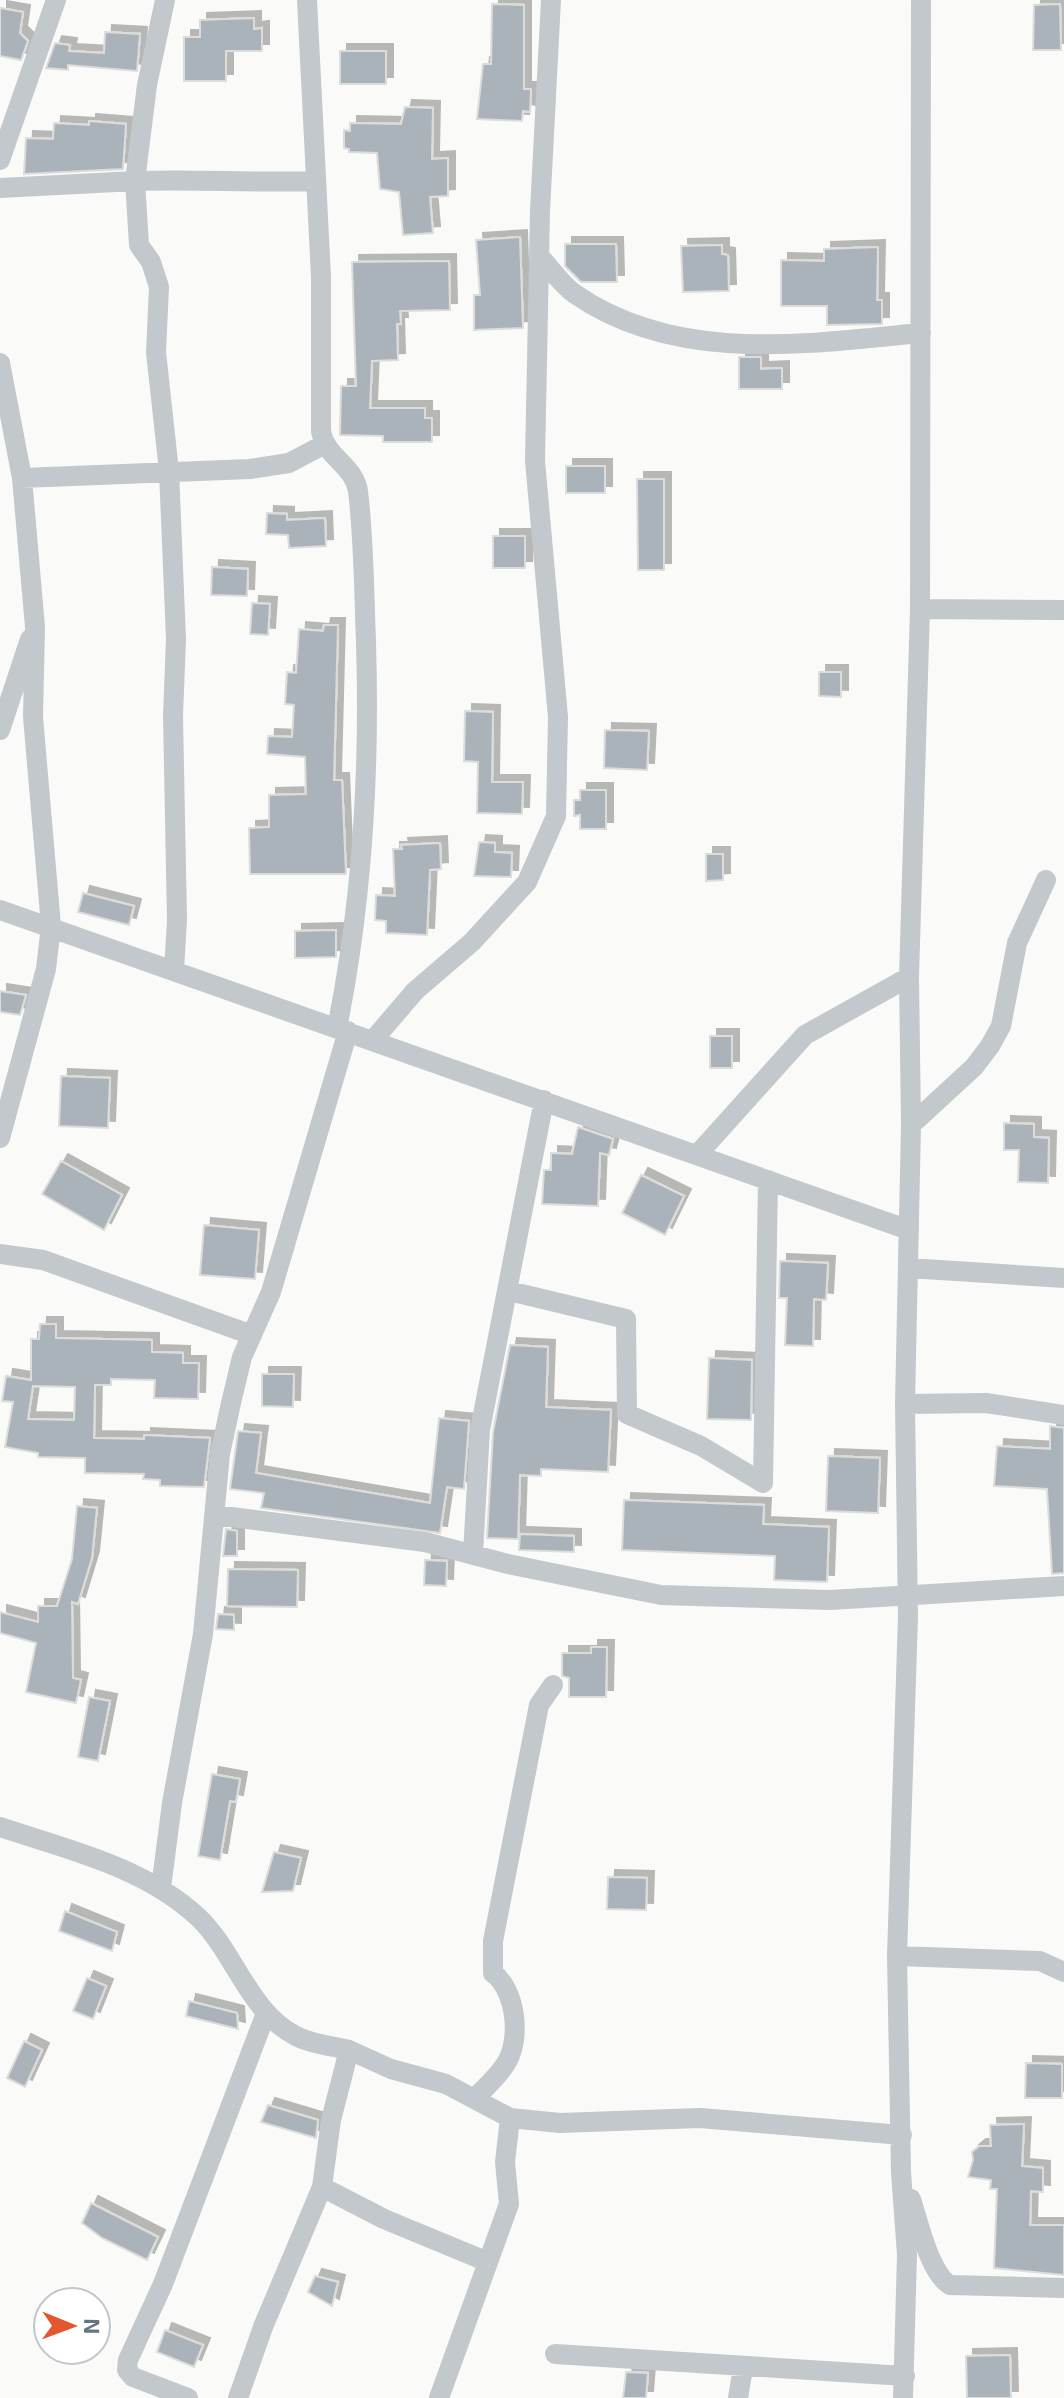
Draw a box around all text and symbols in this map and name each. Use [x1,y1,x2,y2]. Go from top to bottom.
north arrow [32,2286,112,2366]
text: N [80,2318,106,2335]

